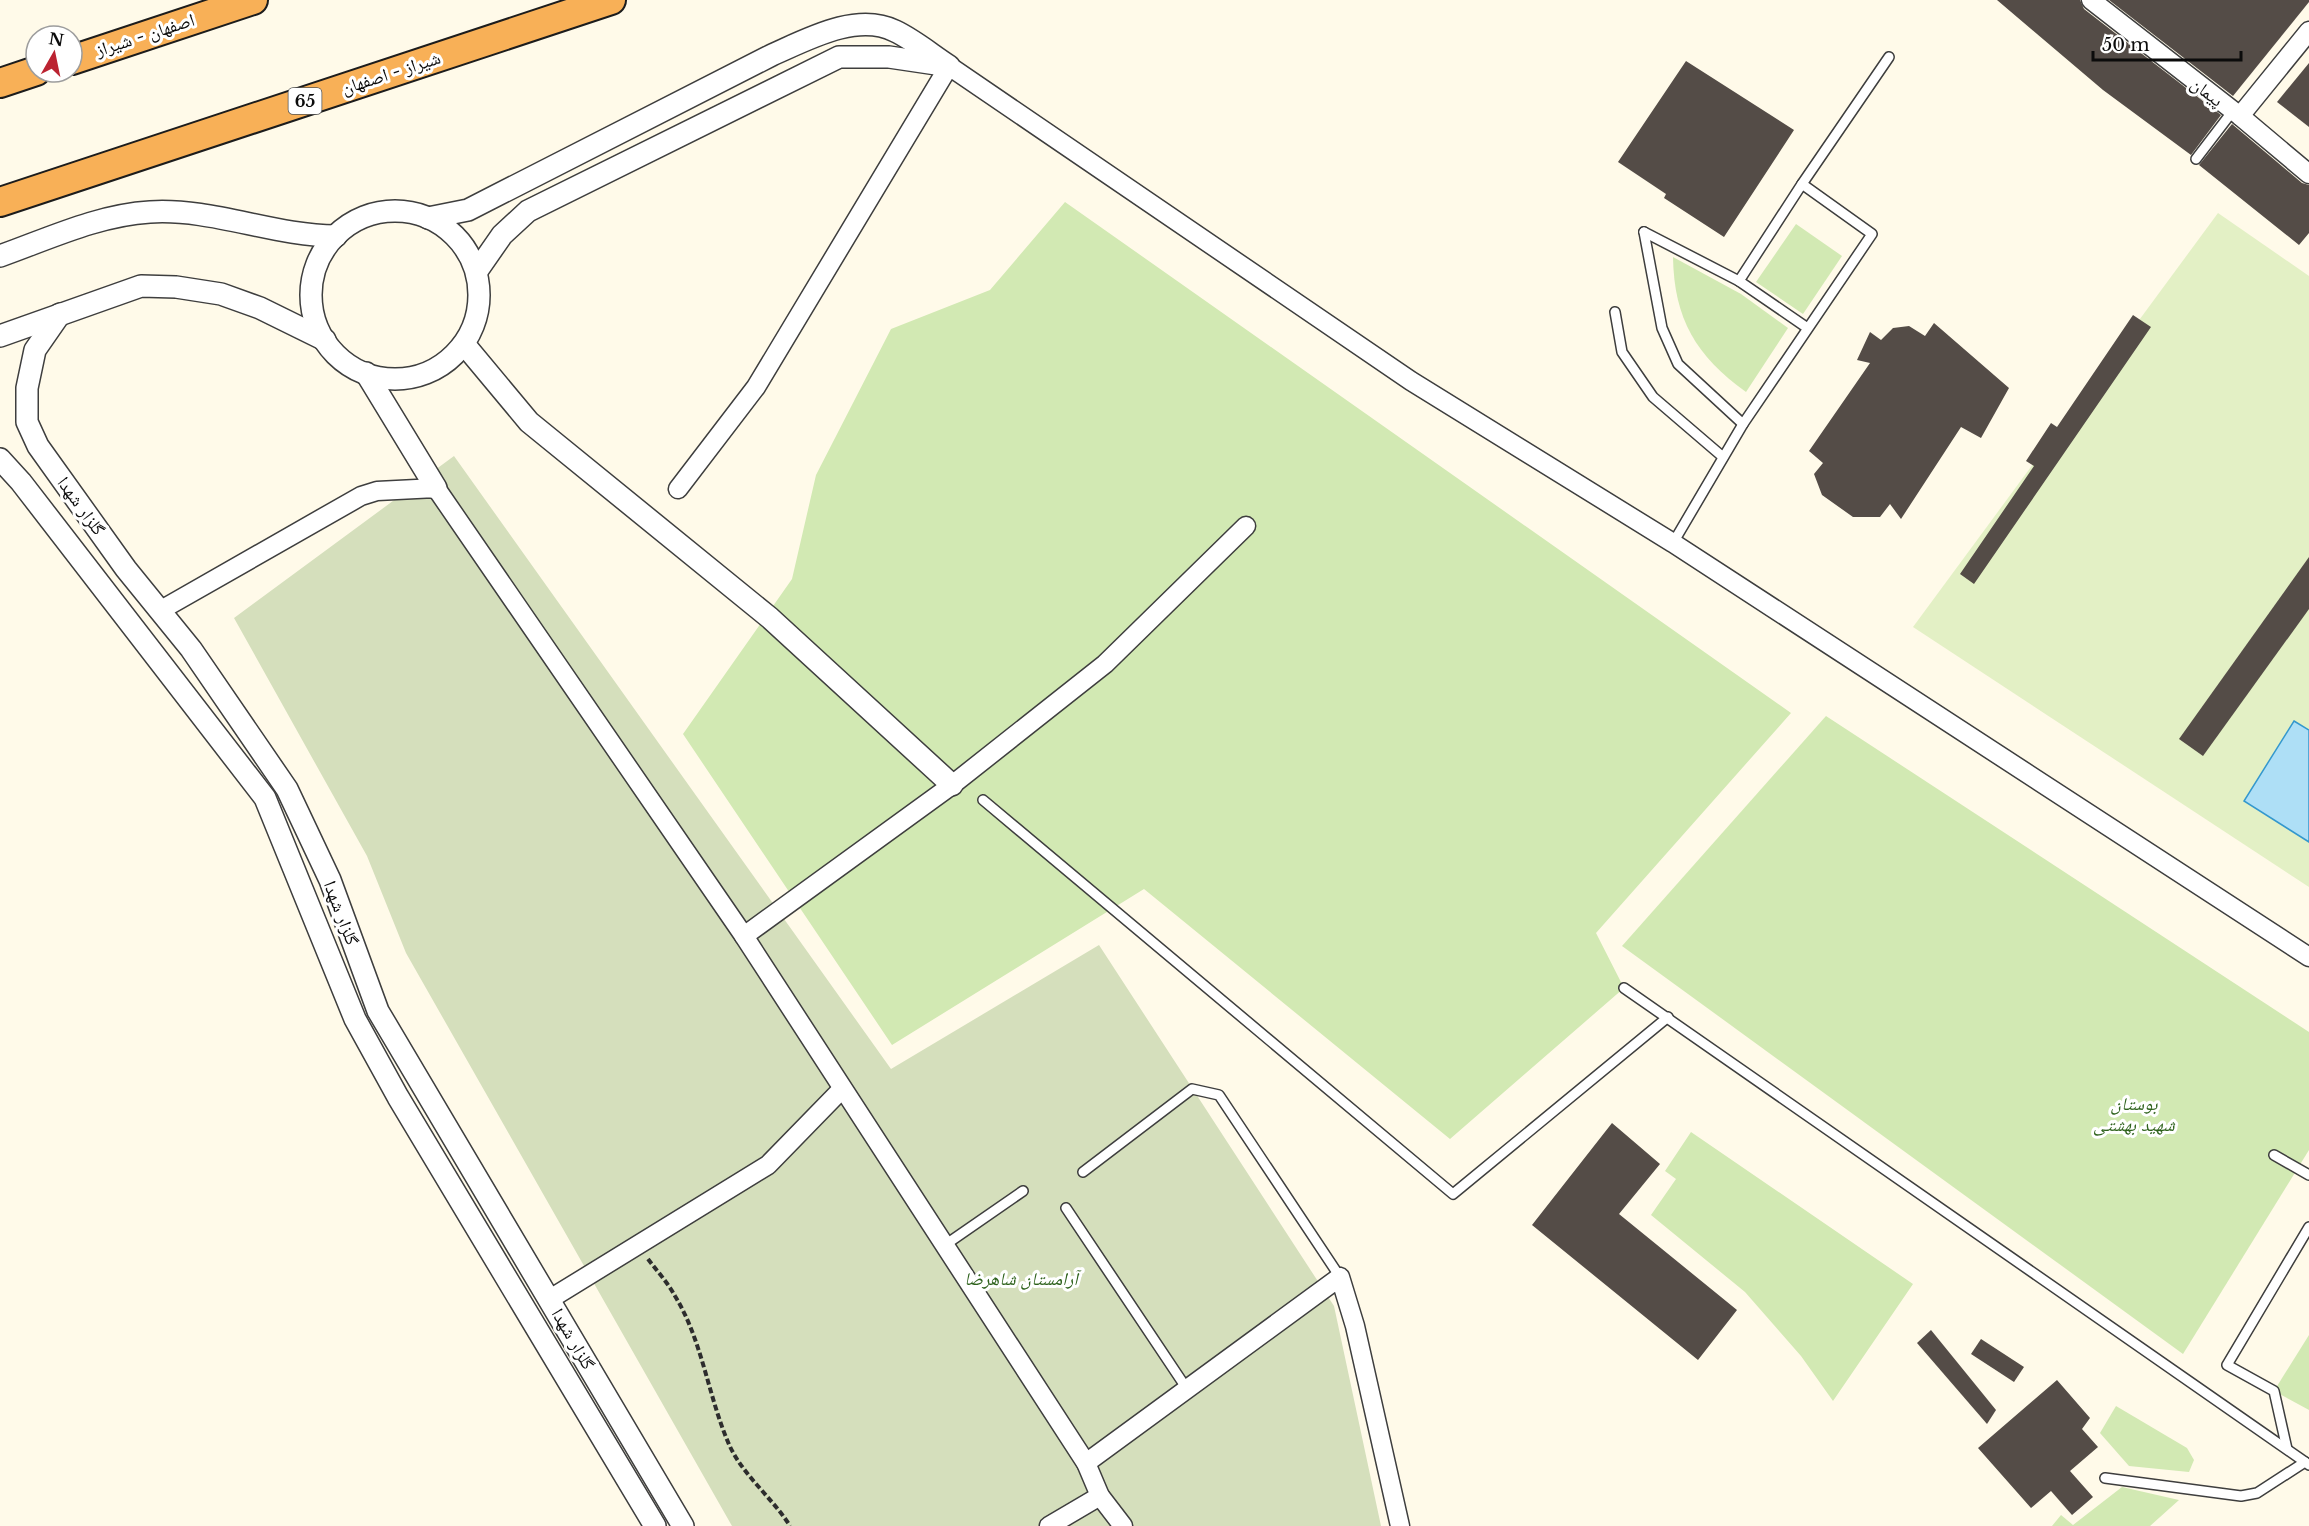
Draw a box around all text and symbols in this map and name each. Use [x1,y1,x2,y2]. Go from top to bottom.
street label: اصفهان - شیراز [92,9,197,62]
north arrow [24,24,84,84]
scale bar [2093,24,2242,62]
text: N [47,28,65,50]
text: 50 m [2102,34,2150,56]
street label: شیراز - اصفهان [339,47,443,99]
street label: پیمان [2186,72,2228,112]
road number: 65 [288,88,322,114]
street label: گلزار شهدا [52,472,110,540]
street label: گلزار شهدا [319,878,363,949]
park label: بوستان شهید بهشتی [2093,1093,2176,1136]
park label: آرامستان شاهرضا [964,1268,1082,1290]
street label: گلزار شهدا [547,1304,600,1374]

